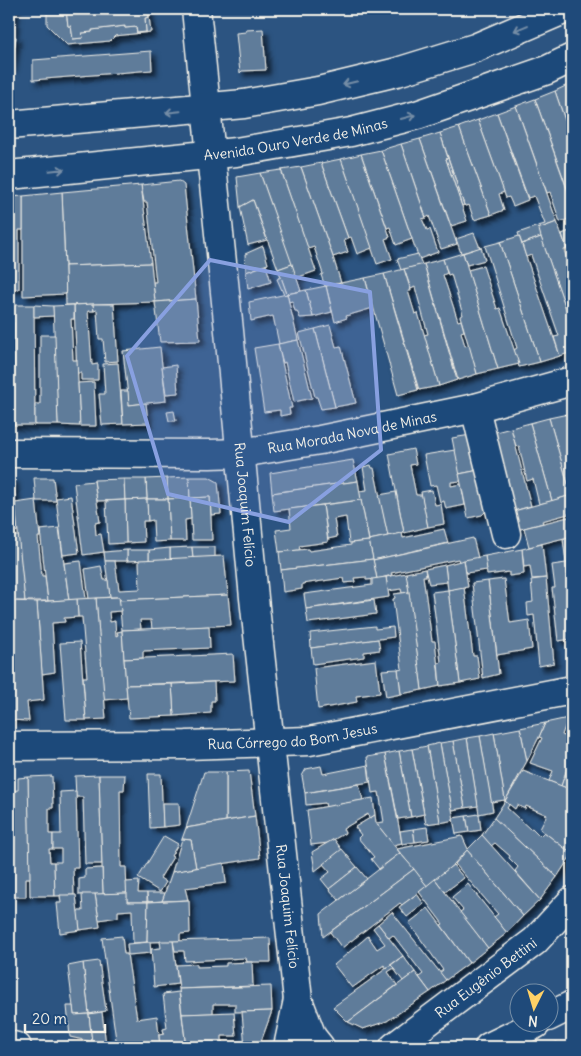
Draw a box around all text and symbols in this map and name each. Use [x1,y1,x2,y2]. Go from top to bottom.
one-way arrow [514,24,529,34]
one-way arrow [343,79,359,88]
one-way arrow [165,107,181,117]
one-way arrow [399,112,415,121]
street label: Avenida Ouro Verde de Minas [203,114,389,164]
one-way arrow [49,165,65,175]
street label: Rua Morada Nova de Minas [266,407,438,458]
street label: Rua Joaquim Felício [230,441,260,568]
street label: Rua Córrego do Bom Jesus [207,719,379,753]
street label: Rua Joaquim Felício [272,843,304,970]
street label: Rua Eugênio Bettini [431,934,540,1022]
north arrow [508,984,558,1034]
scale bar [25,1001,105,1033]
text: 20 m [32,1009,67,1028]
text: N [527,1012,538,1030]

